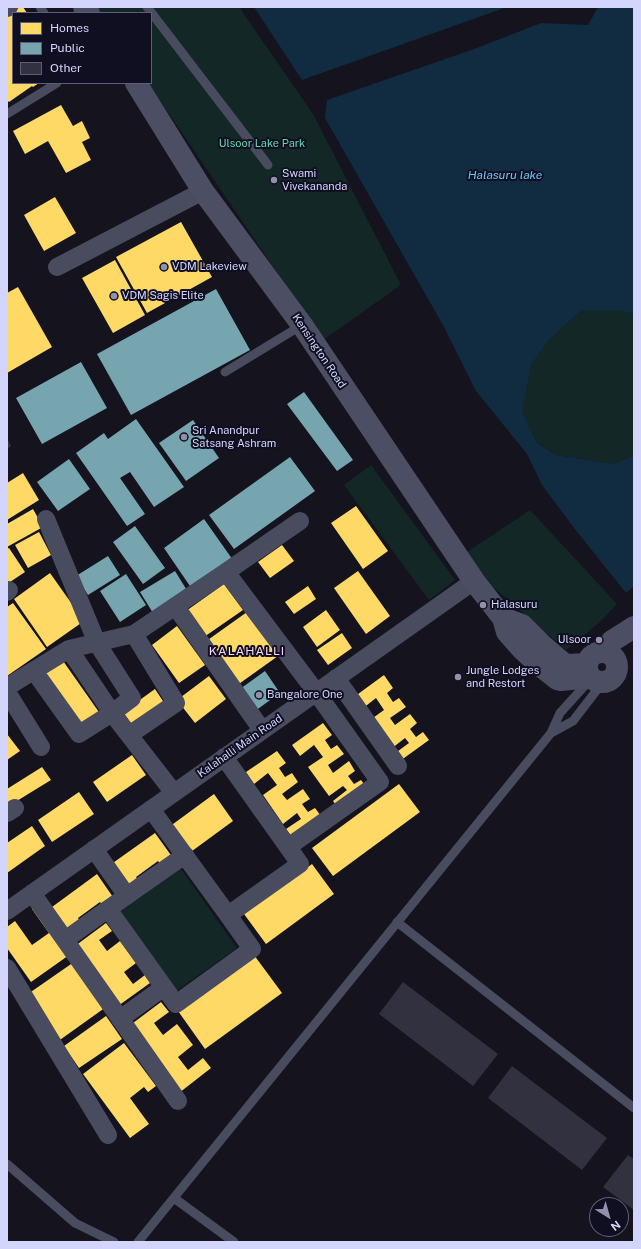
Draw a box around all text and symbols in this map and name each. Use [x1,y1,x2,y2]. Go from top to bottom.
legend [12,12,152,84]
text: Homes [50,21,89,35]
text: Public [50,41,85,55]
text: Other [50,61,82,75]
park label: Ulsoor Lake Park [219,137,305,151]
place label: Swami Vivekananda [282,167,347,193]
water label: Halasuru lake [468,168,542,182]
marker: Swami Vivekananda [269,175,279,185]
place label: VDM Lakeview [172,260,247,274]
marker: VDM Lakeview [159,262,169,272]
place label: VDM Sagis Elite [122,289,204,303]
marker: VDM Sagis Elite [109,291,119,301]
street label: Kensington Road [289,311,349,391]
place label: Sri Anandpur Satsang Ashram [192,424,276,450]
marker: Sri Anandpur Satsang Ashram [179,432,189,442]
place label: Halasuru [491,598,537,612]
marker: Halasuru [478,600,488,610]
place label: Ulsoor [558,633,591,647]
marker: Ulsoor [594,635,604,645]
district label: KALAHALLI [209,644,285,658]
place label: Jungle Lodges and Restort [466,664,539,690]
marker: Jungle Lodges and Restort [453,672,463,682]
place label: Bangalore One [267,688,343,702]
marker: Bangalore One [254,690,264,700]
street label: Kalahalli Main Road [195,712,285,780]
north arrow [589,1197,629,1237]
text: N [609,1218,623,1233]

